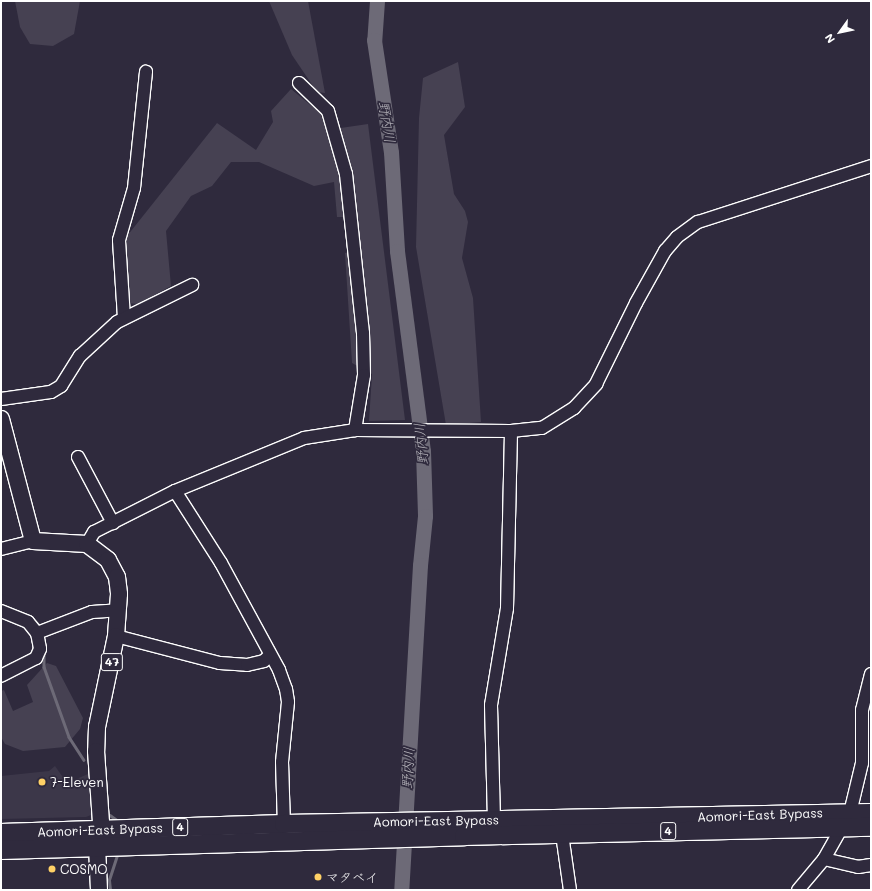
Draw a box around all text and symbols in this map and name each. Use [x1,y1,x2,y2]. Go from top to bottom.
north arrow [820,12,860,52]
text: N [821,31,838,46]
water label: 野内川 [375,100,399,144]
water label: 野内川 [411,422,431,466]
road number: 47 [100,652,124,672]
water label: 野内川 [399,747,417,789]
place label: 7-Eleven [50,774,104,790]
marker: 7-Eleven [37,777,47,787]
street label: Aomori-East Bypass [697,805,823,825]
street label: Aomori-East Bypass [373,812,499,830]
road number: 4 [172,817,188,837]
street label: Aomori-East Bypass [37,820,163,840]
road number: 4 [660,821,676,841]
place label: COSMO [60,861,108,877]
marker: COSMO [47,864,57,874]
place label: マタベイ [326,869,378,885]
marker: マタベイ [313,872,323,882]

